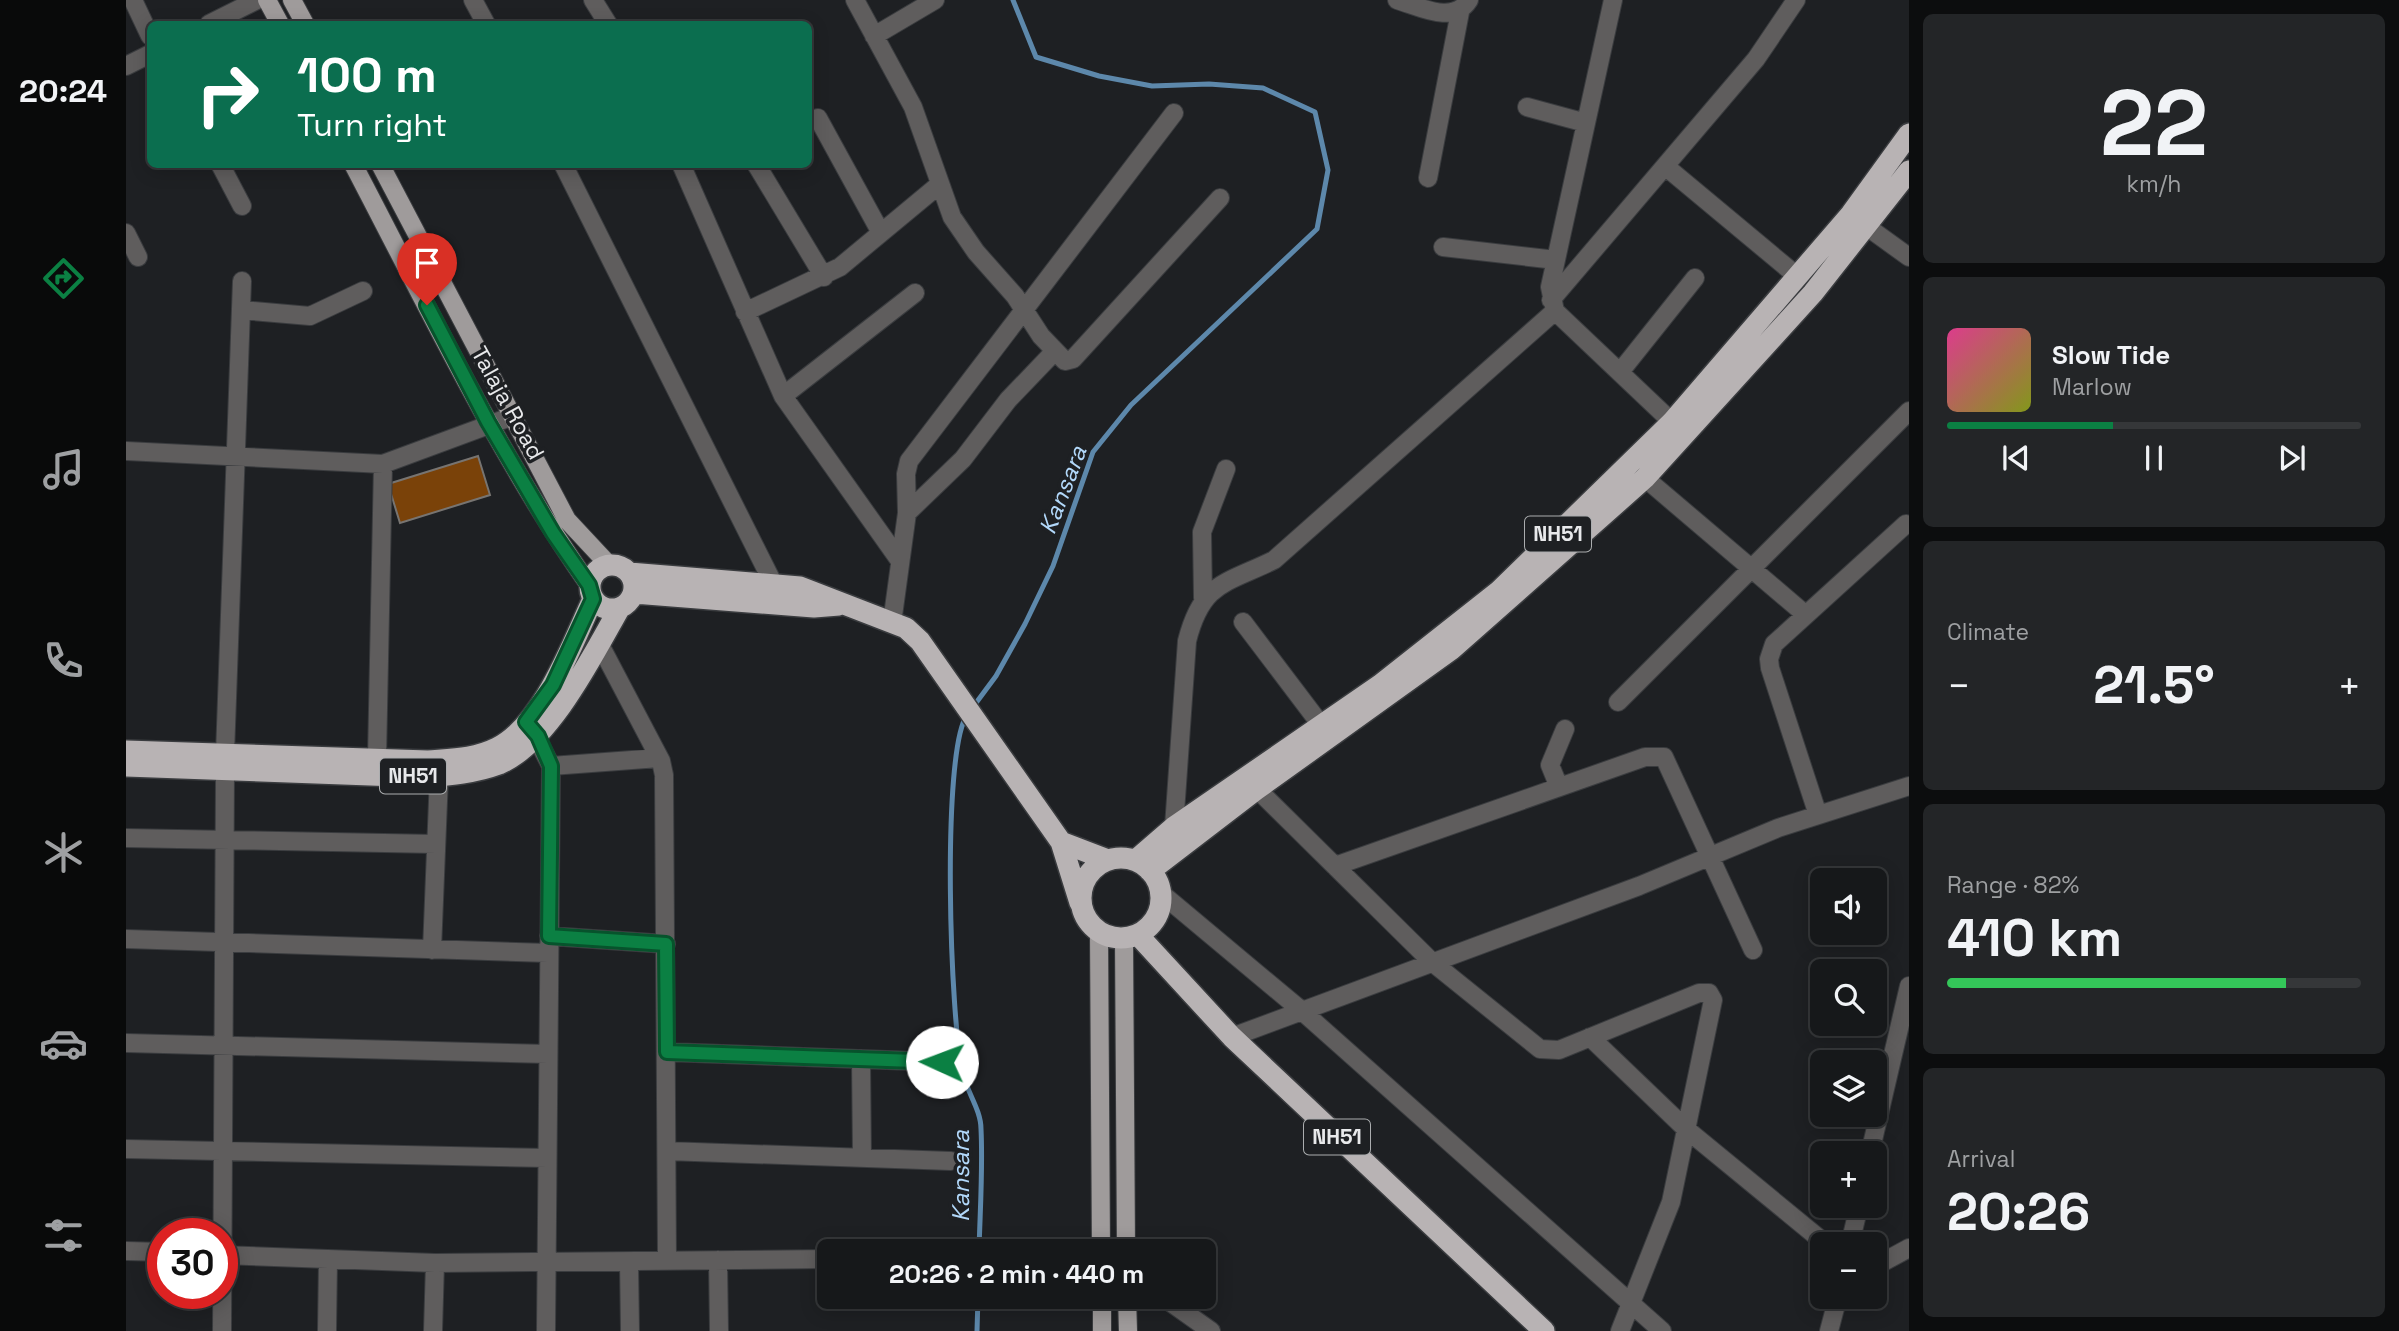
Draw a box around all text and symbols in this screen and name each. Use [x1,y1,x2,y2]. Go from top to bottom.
text: 100 m [297,44,437,106]
icon: right [182,49,273,140]
text: 22 [2100,65,2208,182]
text: 20:24 [19,71,107,111]
text: Turn right [297,105,447,145]
text: km/h [2127,169,2181,199]
pin [397,233,457,305]
icon: arrive [408,244,446,282]
icon: directions [39,254,88,303]
text: Slow Tide [2052,338,2170,372]
street label: Talaja Road [465,341,551,465]
text: Marlow [2052,372,2132,402]
icon: previous [1997,439,2035,477]
icon: pause [2135,439,2173,477]
icon: next [2273,439,2311,477]
water label: Kansara [1032,441,1094,538]
icon: music [39,445,88,494]
road number: NH51 [1525,516,1591,552]
text: Climate [1947,617,2029,647]
icon: phone [39,636,88,685]
text: 21.5° [2093,652,2215,718]
text: − [1947,662,1971,710]
text: + [2337,662,2361,710]
road number: NH51 [380,758,446,794]
icon: climate [39,828,88,877]
map controls [1810,868,1887,1309]
button: sound [1810,868,1887,945]
text: Range · 82% [1947,870,2079,900]
text: 410 km [1947,905,2122,971]
button: search [1810,959,1887,1036]
icon: car [39,1019,88,1068]
position arrow [905,1025,979,1099]
button: layers [1810,1050,1887,1127]
road number: NH51 [1304,1120,1370,1154]
water label: Kansara [945,1130,976,1222]
button: + [1810,1141,1887,1218]
text: Arrival [1947,1144,2015,1174]
text: 20:26 [1947,1179,2090,1245]
icon: filters [39,1211,88,1260]
speed limit sign: 30 [147,1218,238,1309]
button: − [1810,1232,1887,1309]
text: 20:26 · 2 min · 440 m [889,1257,1144,1291]

